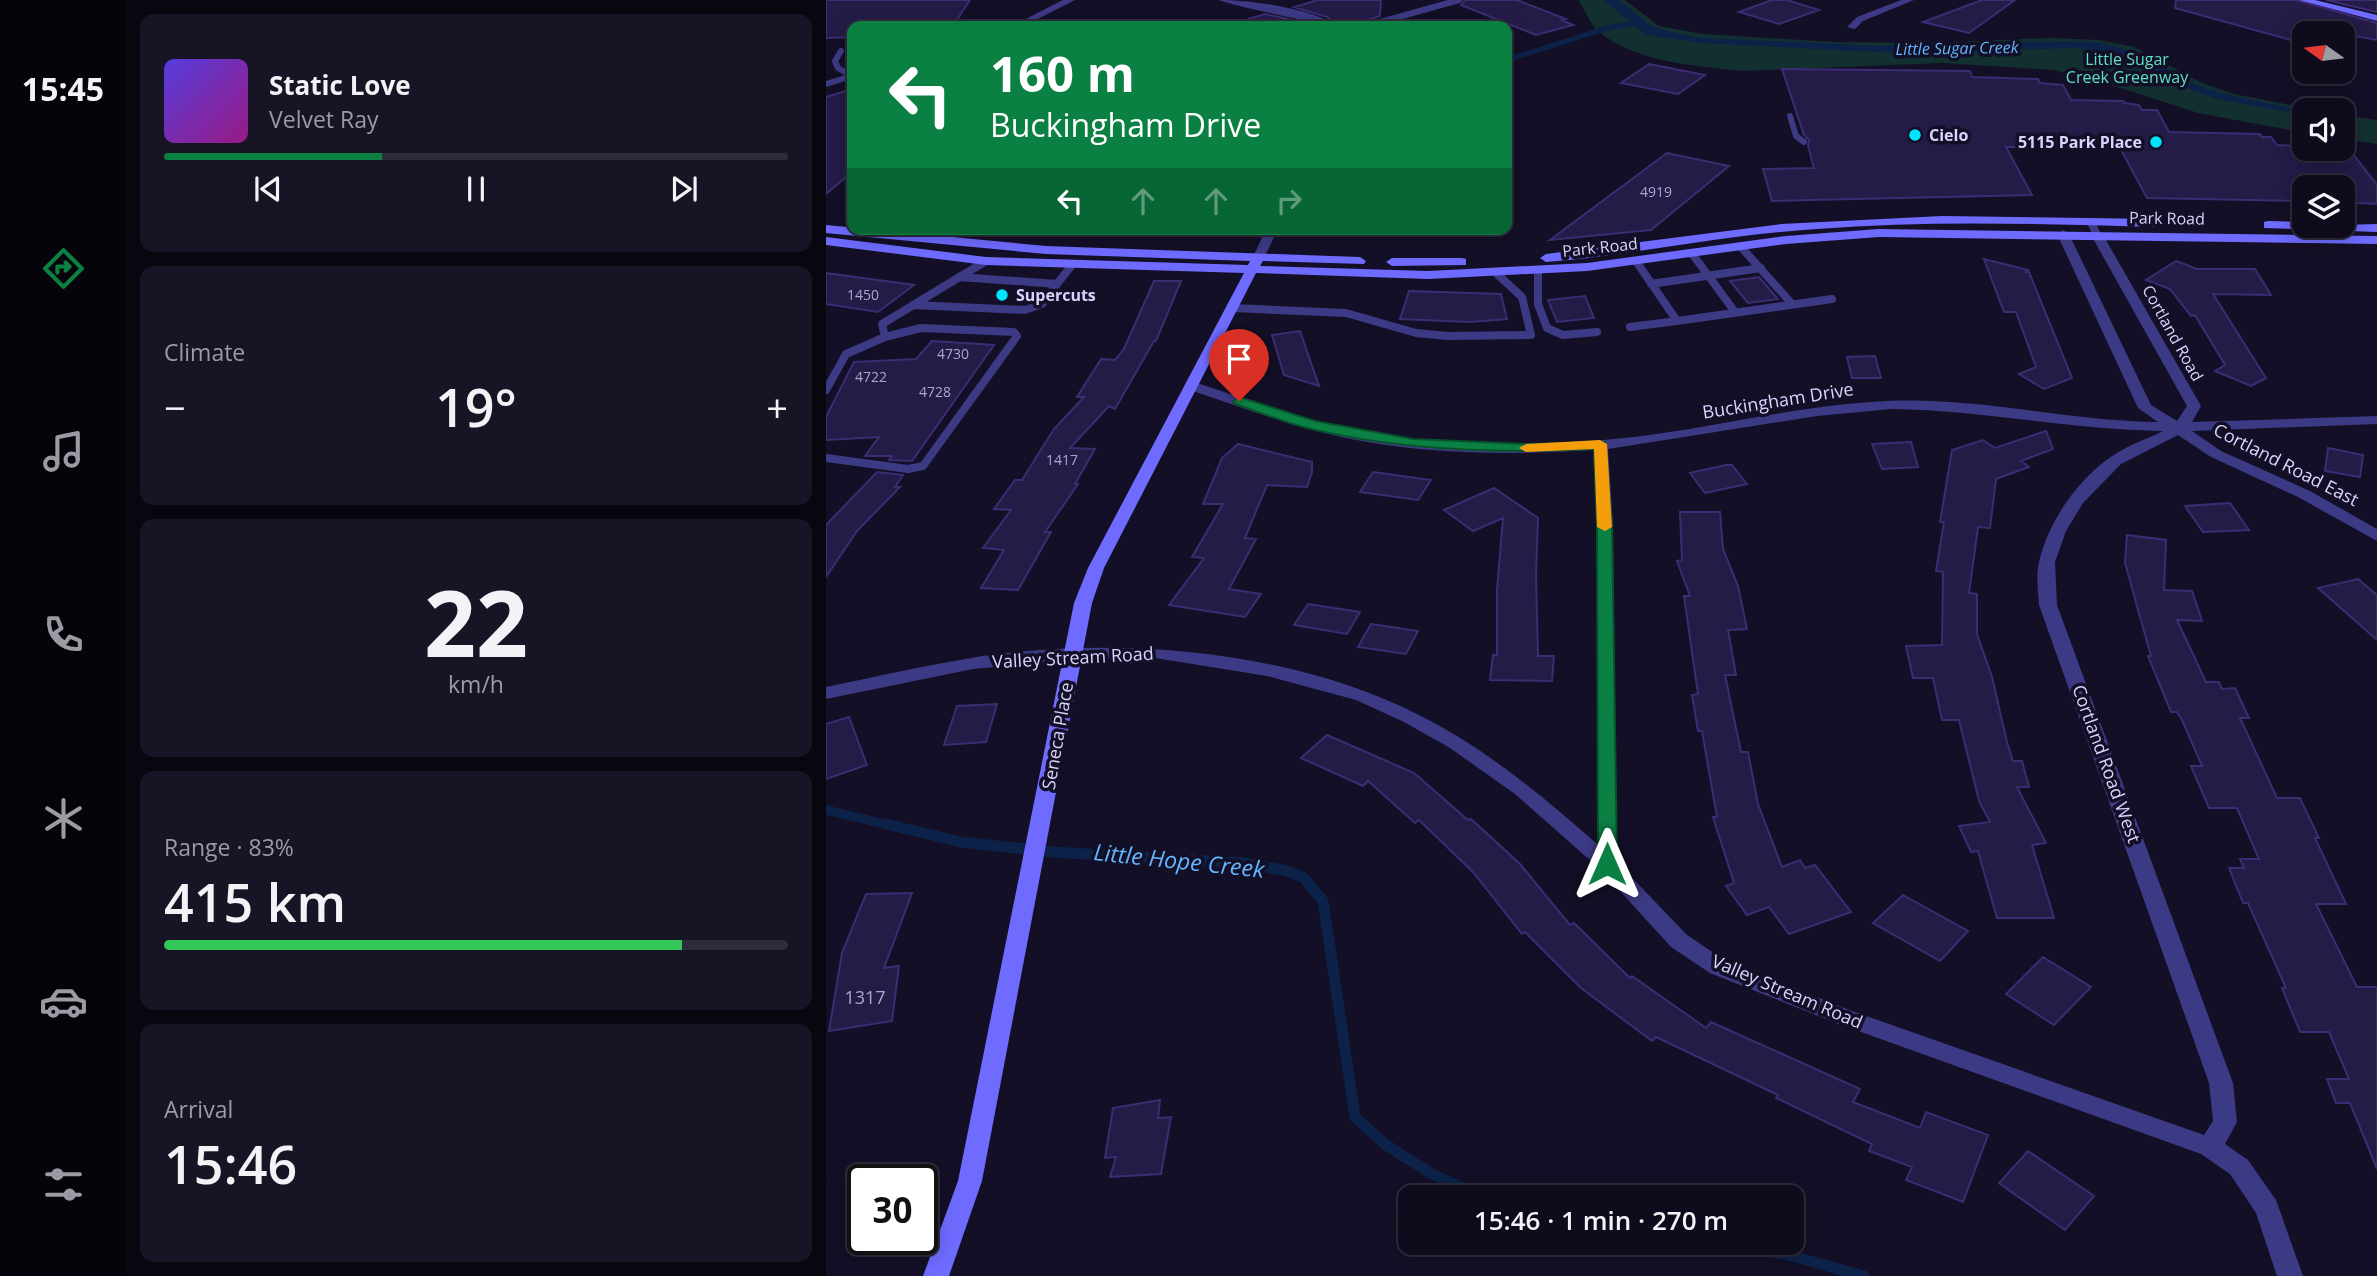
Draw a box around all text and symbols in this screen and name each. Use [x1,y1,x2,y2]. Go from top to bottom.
north arrow [2292,21,2356,84]
map controls [2292,21,2355,238]
water label: Little Sugar Creek [1895,36,2020,60]
text: 160 m [990,40,1135,106]
park label: Little Sugar Creek Greenway [2066,48,2189,88]
icon: left [875,49,966,140]
text: 15:45 [22,67,104,110]
text: Static Love [269,67,411,103]
button: sound [2292,98,2355,161]
text: Velvet Ray [269,103,379,135]
text: Buckingham Drive [990,103,1261,146]
place label: Cielo [1929,124,1968,146]
marker: Cielo [1907,127,1923,143]
place label: 5115 Park Place [2018,131,2142,153]
marker: 5115 Park Place [2148,134,2164,150]
icon: previous [249,170,287,208]
icon: pause [457,170,495,208]
icon: next [665,170,703,208]
button: layers [2292,175,2355,238]
icon: left [1051,182,1089,220]
icon: ahead [1124,182,1162,220]
icon: ahead [1197,182,1235,220]
icon: right [1270,182,1308,220]
house number: 4919 [1640,182,1672,201]
street label: Park Road [2129,206,2205,230]
street label: Park Road [1561,232,1639,262]
icon: directions [39,244,88,293]
street label: Cortland Road [2137,281,2209,385]
place label: Supercuts [1016,284,1096,306]
house number: 1450 [847,285,879,304]
marker: Supercuts [994,287,1010,303]
pin [1209,329,1269,401]
text: Climate [164,336,245,368]
icon: arrive [1220,340,1258,378]
house number: 4730 [937,344,969,363]
house number: 4722 [855,367,887,386]
text: 19° [435,371,517,442]
street label: Buckingham Drive [1701,376,1855,424]
text: − [164,381,186,433]
text: + [766,381,788,433]
house number: 4728 [919,382,951,401]
street label: Cortland Road East [2210,417,2363,511]
icon: music [39,427,88,476]
house number: 1417 [1046,450,1078,469]
text: 22 [424,560,528,684]
icon: phone [39,610,88,659]
street label: Valley Stream Road [992,641,1154,673]
text: km/h [448,668,504,700]
street label: Seneca Place [1036,680,1078,791]
street label: Cortland Road West [2067,681,2147,846]
icon: climate [39,794,88,843]
position arrow [1570,827,1644,901]
text: Range · 83% [164,831,294,863]
water label: Little Hope Creek [1092,835,1267,885]
text: 415 km [164,866,346,937]
street label: Valley Stream Road [1708,948,1866,1034]
icon: car [39,977,88,1026]
house number: 1317 [844,985,886,1009]
text: Arrival [164,1093,233,1125]
text: 15:46 [164,1128,297,1199]
icon: filters [39,1160,88,1209]
speed limit sign: 30 [847,1164,938,1255]
text: 15:46 · 1 min · 270 m [1474,1202,1728,1238]

